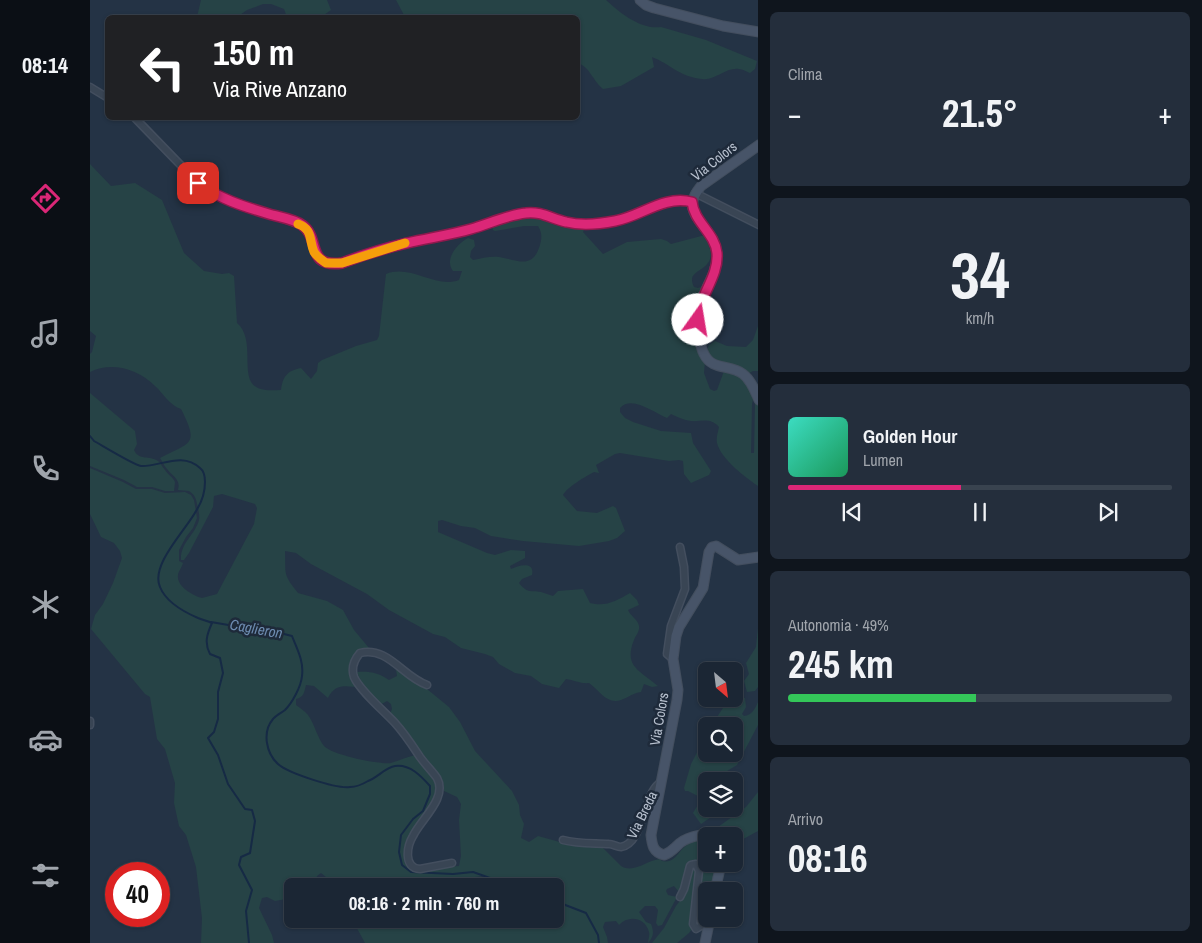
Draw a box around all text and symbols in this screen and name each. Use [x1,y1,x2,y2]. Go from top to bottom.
text: 150 m [213,29,294,76]
icon: left [130,35,195,100]
text: 08:14 [22,50,68,80]
text: Clima [788,63,822,85]
text: Via Rive Anzano [213,74,347,104]
text: 21.5° [942,88,1018,139]
text: − [788,95,801,133]
text: + [1159,95,1172,133]
street label: Via Colors [687,137,741,185]
pin [177,162,219,204]
icon: arrive [184,169,212,197]
icon: directions [28,181,63,216]
text: 34 [950,231,1010,318]
position arrow [671,293,723,345]
text: km/h [966,307,994,329]
icon: music [28,316,63,351]
text: Golden Hour [863,423,957,449]
text: Lumen [863,449,903,471]
icon: phone [28,451,63,486]
icon: previous [838,498,866,526]
icon: pause [966,498,994,526]
icon: next [1094,498,1122,526]
icon: climate [28,587,63,622]
water label: Caglieron [228,614,284,644]
text: Autonomia · 49% [788,614,889,636]
text: 245 km [788,639,894,690]
north arrow [698,662,742,708]
map controls [698,662,743,927]
street label: Via Colors [645,691,673,747]
button: search [698,717,743,762]
icon: car [28,722,63,757]
button: layers [698,772,743,817]
street label: Via Breda [623,788,662,842]
text: Arrivo [788,808,823,830]
button: + [698,827,743,872]
text: 08:16 [788,833,868,884]
icon: filters [28,858,63,893]
speed limit sign: 40 [105,862,170,927]
button: − [698,882,743,927]
text: 08:16 · 2 min · 760 m [349,890,499,916]

